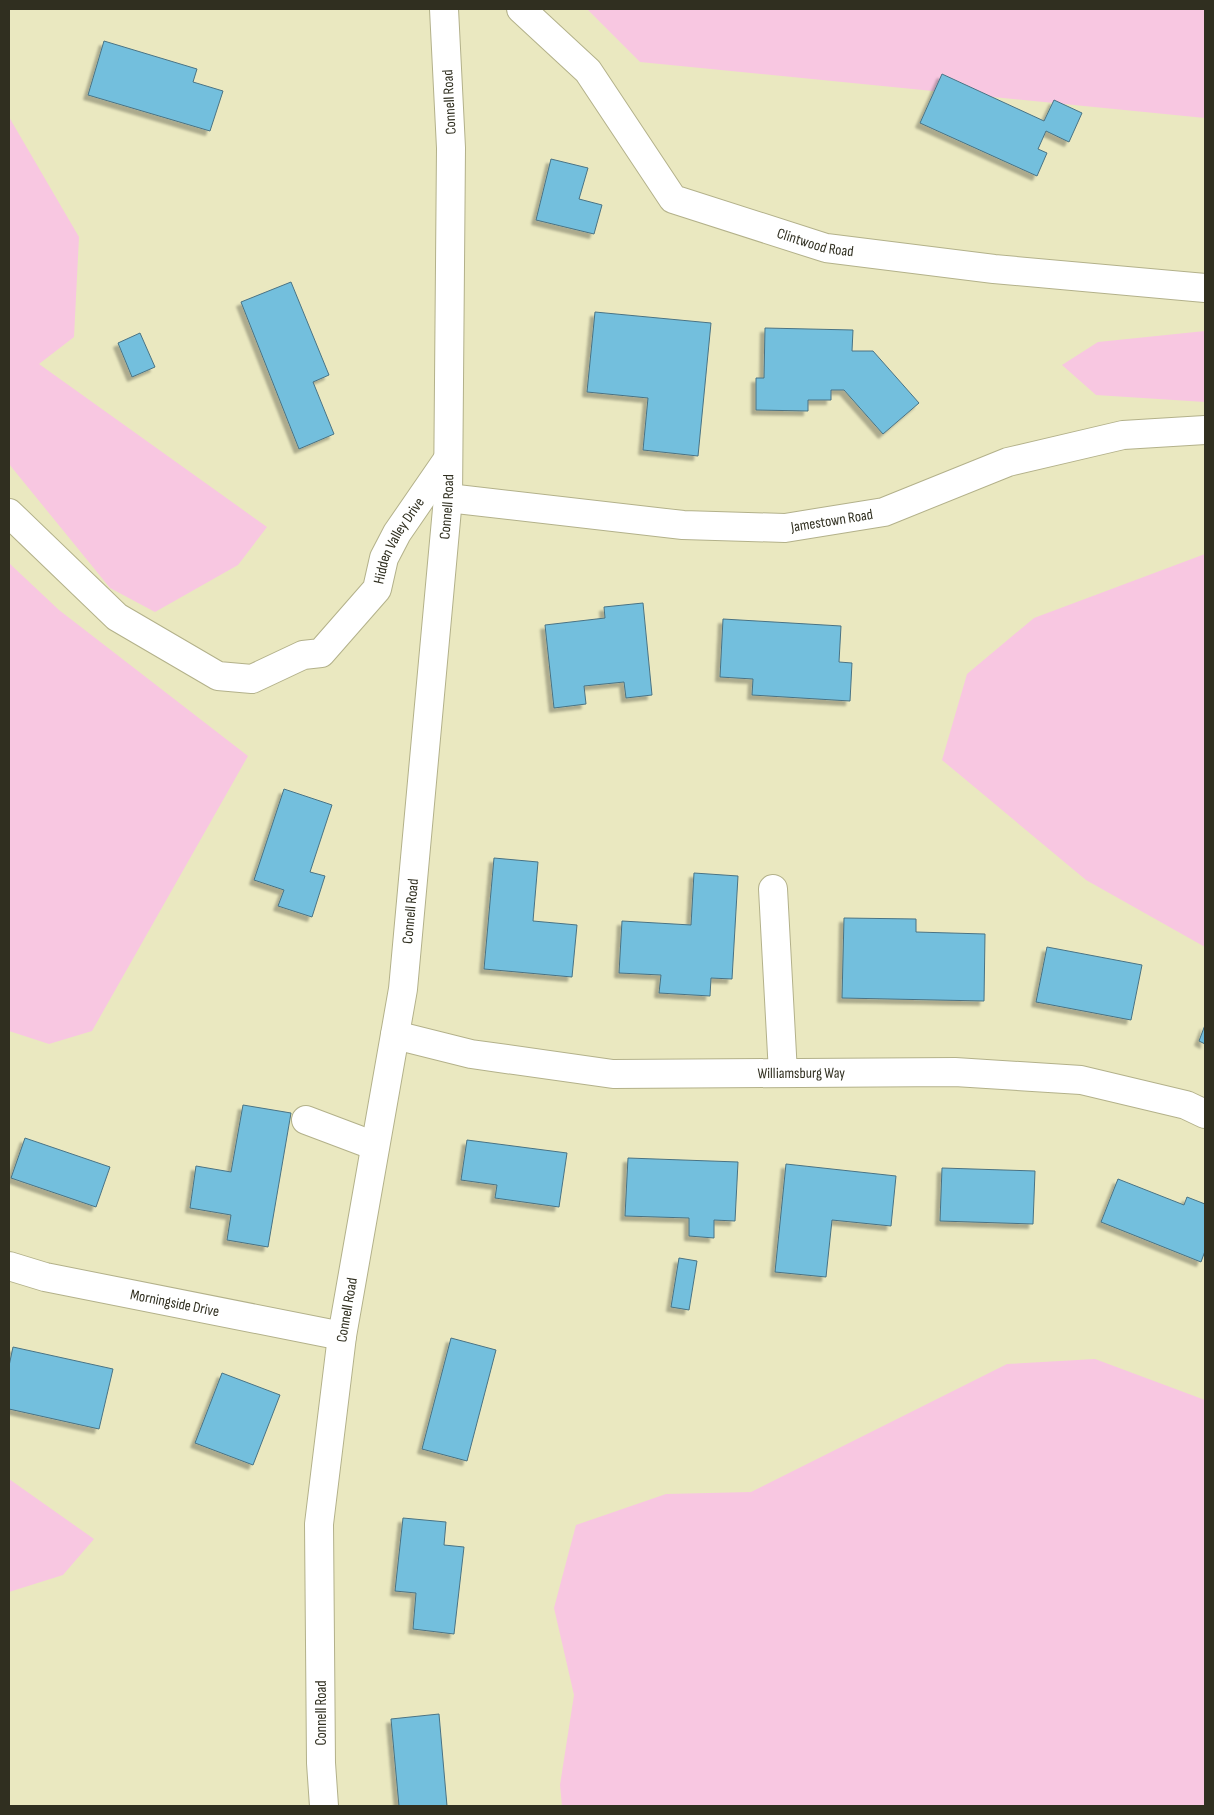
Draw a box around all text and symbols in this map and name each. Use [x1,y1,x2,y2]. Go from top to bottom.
street label: Connell Road [438,69,461,135]
street label: Clintwood Road [774,224,855,261]
street label: Connell Road [435,474,458,540]
street label: Hidden Valley Drive [369,494,429,586]
street label: Jamestown Road [788,505,874,537]
street label: Connell Road [398,878,423,945]
street label: Williamsburg Way [757,1064,845,1083]
street label: Connell Road [332,1276,362,1343]
street label: Morningside Drive [129,1285,221,1321]
street label: Connell Road [312,1680,331,1746]

